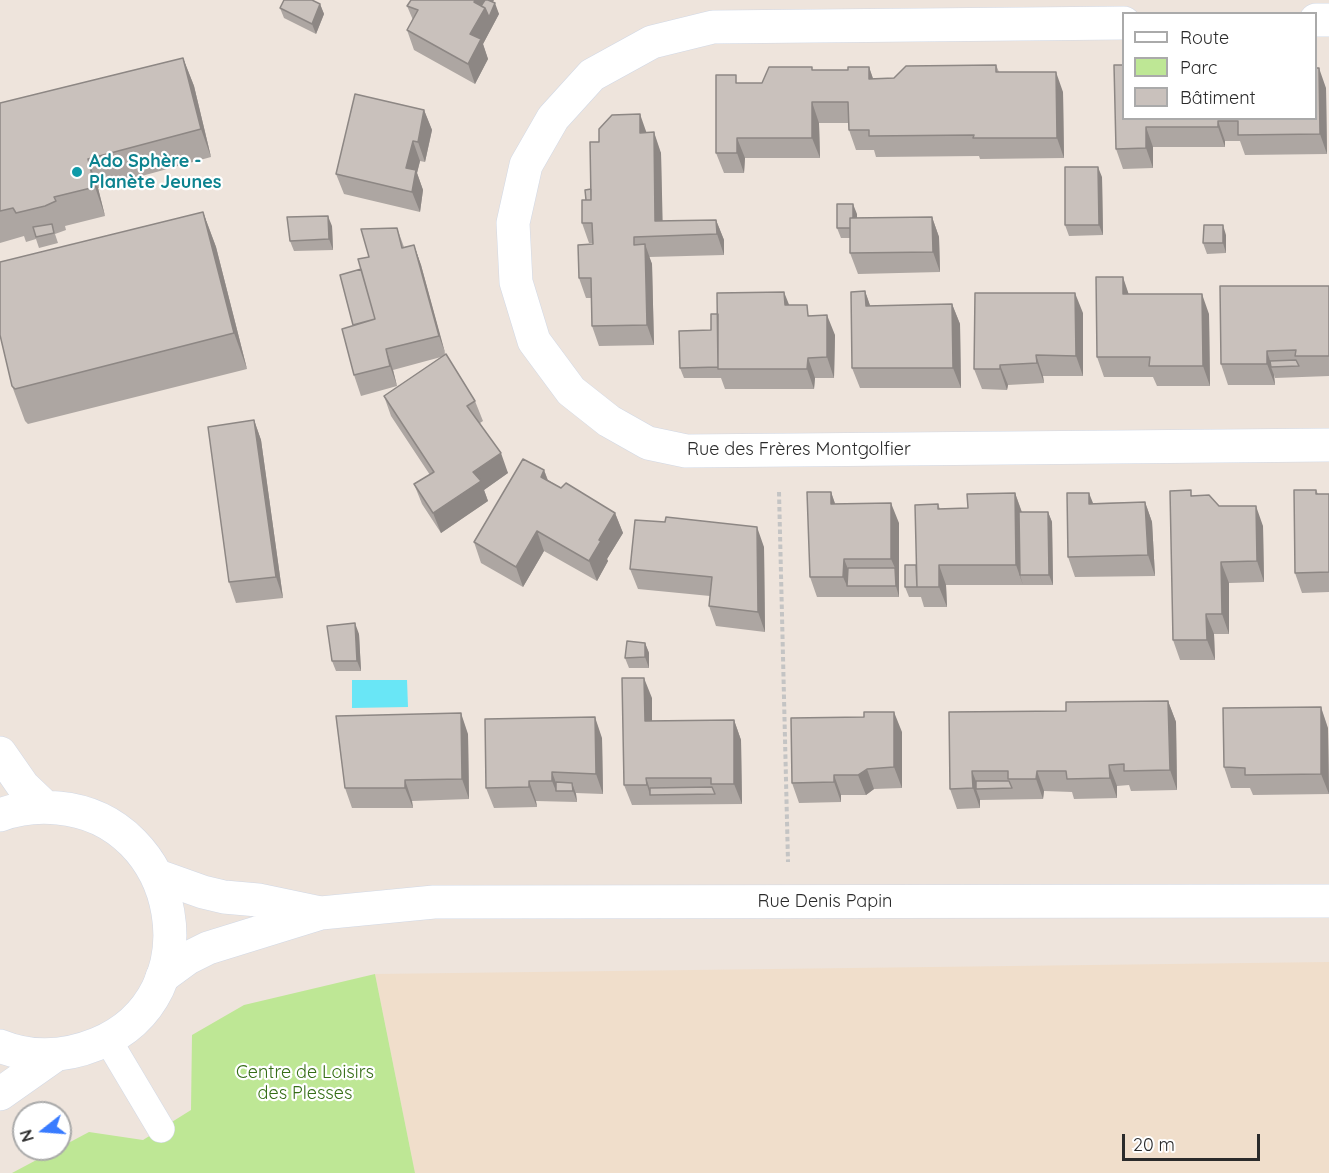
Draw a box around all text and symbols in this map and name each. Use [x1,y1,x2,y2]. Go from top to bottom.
legend [1122,12,1317,120]
text: Route [1180,26,1229,49]
text: Parc [1180,56,1217,79]
text: Bâtiment [1180,86,1256,109]
place label: Ado Sphère - Planète Jeunes [89,151,221,194]
marker: Ado Sphère - Planète Jeunes [70,165,84,179]
street label: Rue des Frères Montgolfier [687,439,911,461]
street label: Rue Denis Papin [758,891,892,913]
park label: Centre de Loisirs des Plesses [236,1062,374,1104]
north arrow [12,1101,72,1161]
scale bar [1125,1122,1263,1160]
text: N [15,1127,38,1144]
text: 20 m [1133,1133,1175,1156]

